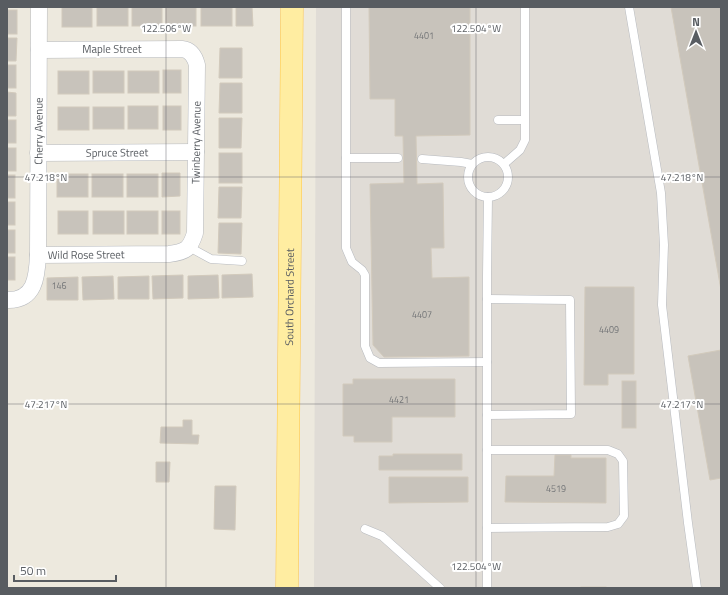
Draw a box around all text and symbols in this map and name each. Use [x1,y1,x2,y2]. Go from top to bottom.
north arrow [676,12,716,52]
text: N [692,14,700,30]
text: 122.506°W [141,21,191,36]
text: 122.504°W [451,21,501,36]
house number: 4401 [414,29,434,42]
street label: Maple Street [82,41,142,57]
street label: Cherry Avenue [30,97,47,165]
street label: Twinberry Avenue [188,100,205,184]
street label: Spruce Street [86,144,148,161]
text: 47.218°N [25,170,67,185]
text: 47.218°N [661,170,703,185]
street label: Wild Rose Street [48,246,125,263]
street label: South Orchard Street [281,248,298,346]
house number: 146 [51,279,67,292]
house number: 4407 [412,308,432,321]
house number: 4409 [599,323,619,336]
house number: 4421 [389,393,409,406]
text: 47.217°N [25,397,67,412]
text: 47.217°N [661,397,703,412]
house number: 4519 [546,482,566,495]
scale bar [14,557,116,583]
text: 122.504°W [451,559,501,574]
text: 50 m [20,561,46,580]

